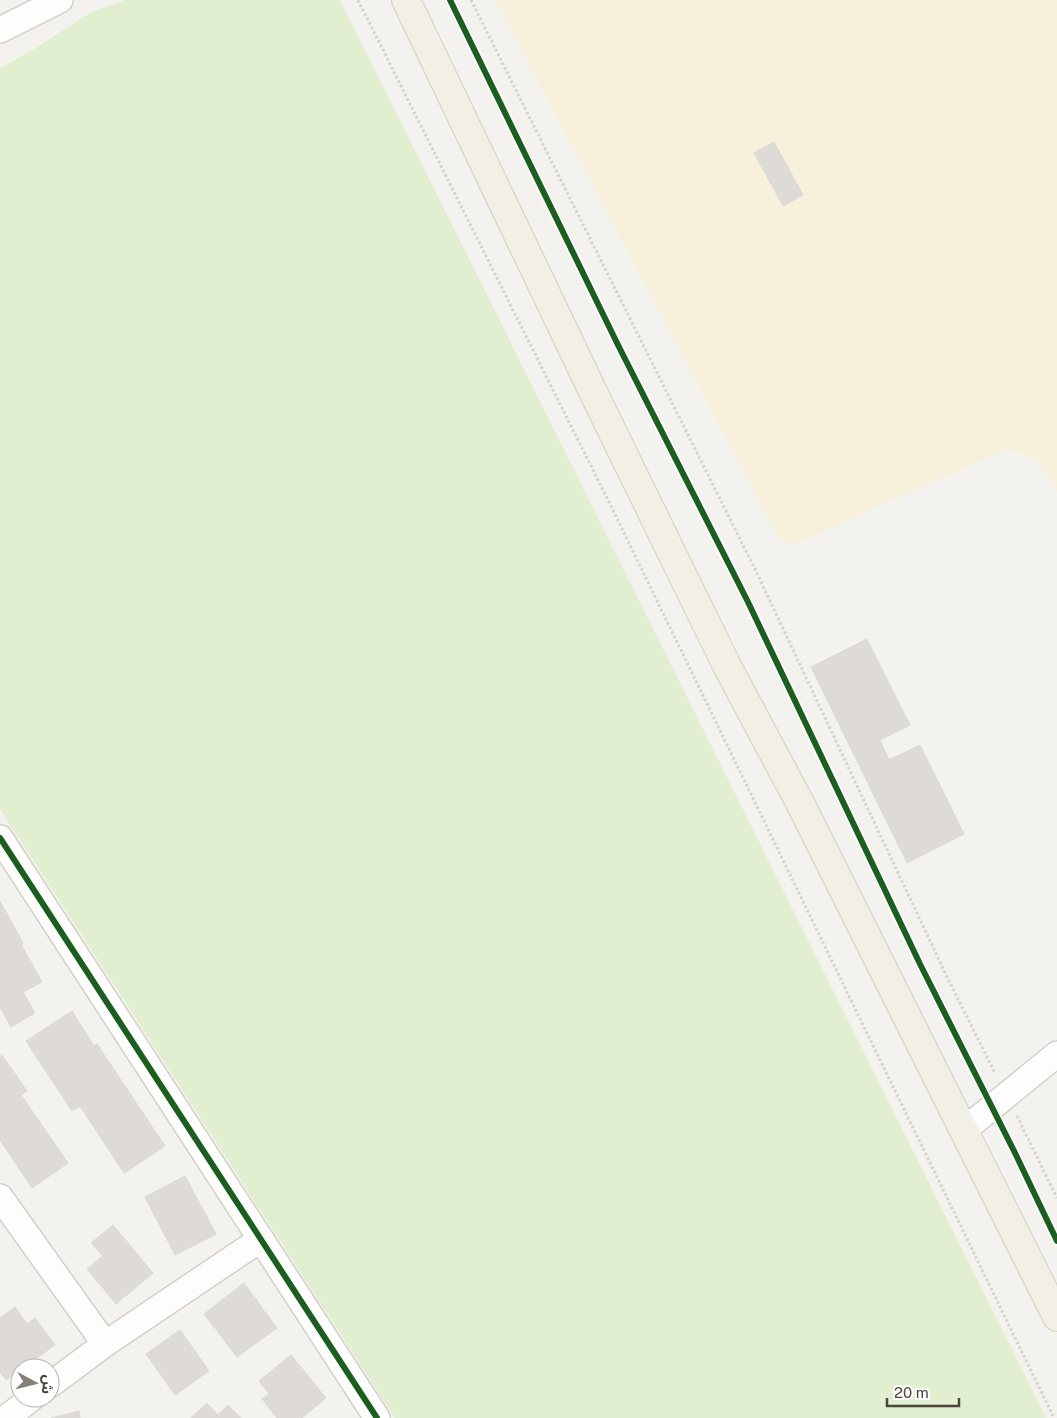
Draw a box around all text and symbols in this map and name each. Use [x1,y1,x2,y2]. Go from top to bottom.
north arrow [10,1358,60,1408]
text: ش [39,1374,57,1395]
scale bar [887,1376,960,1408]
text: 20 m [894,1384,929,1401]

